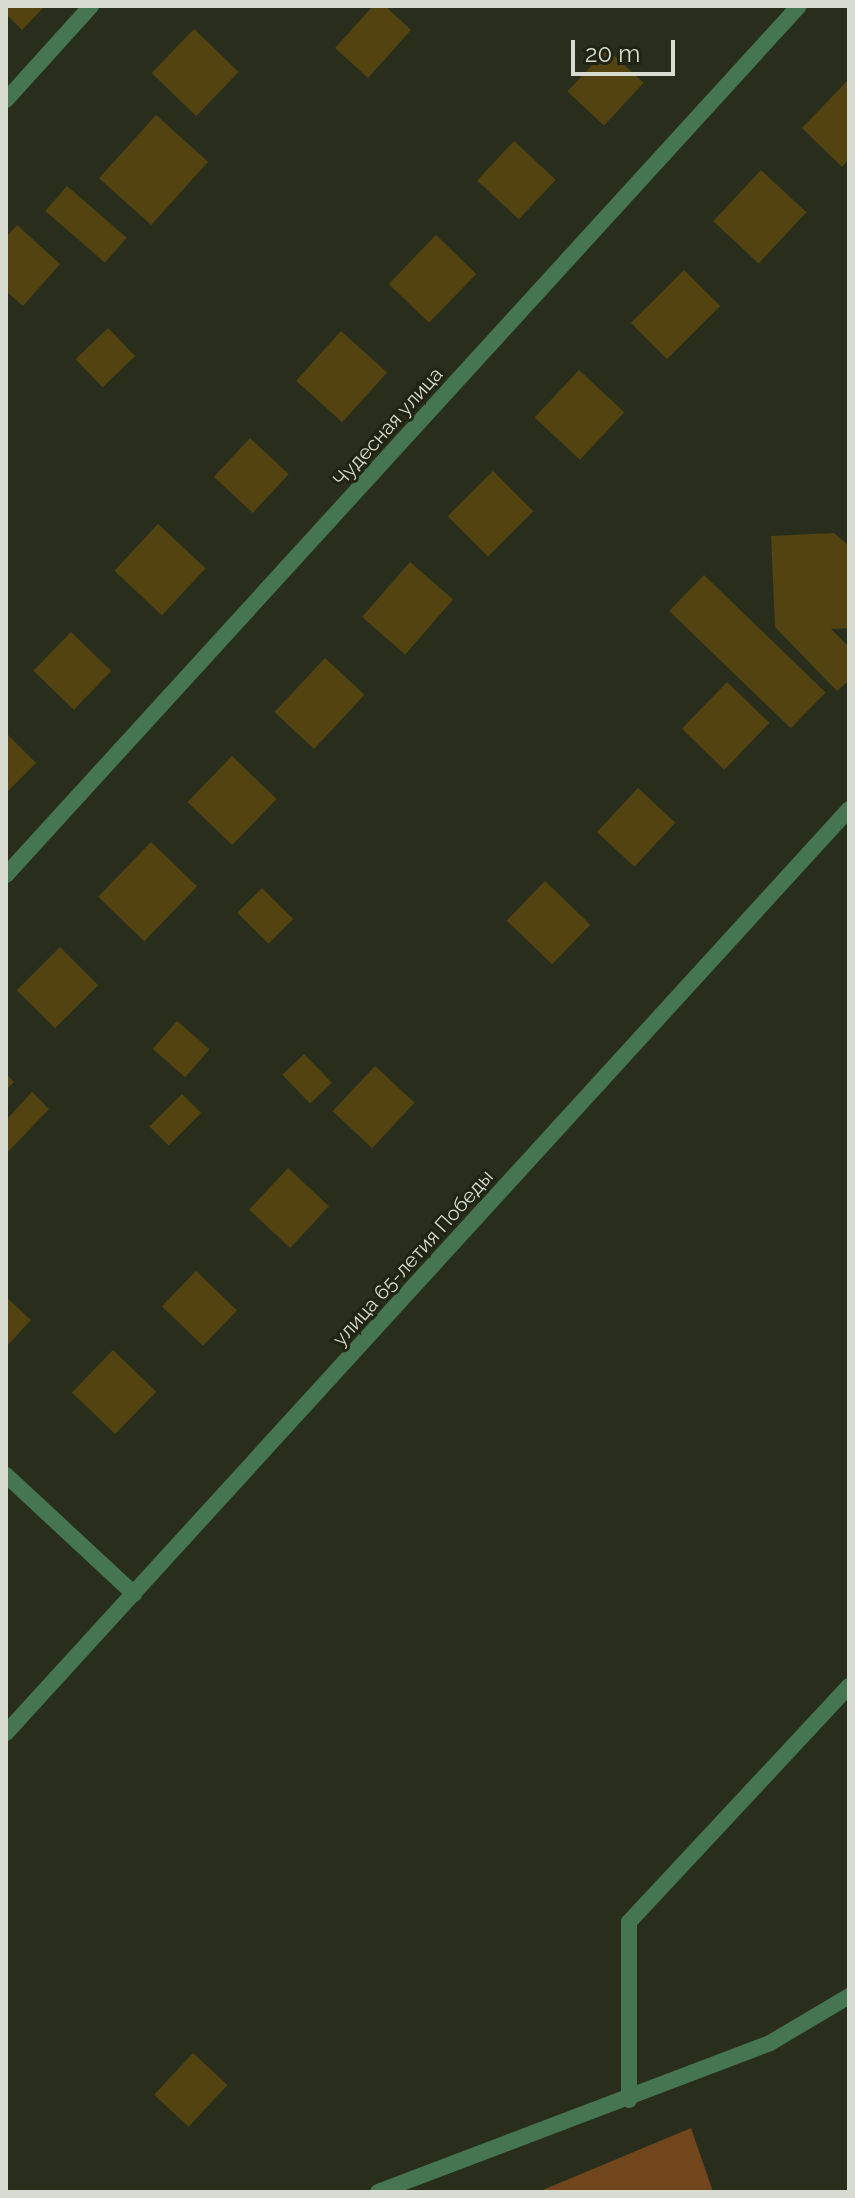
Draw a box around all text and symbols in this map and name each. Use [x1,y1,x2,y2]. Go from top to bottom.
scale bar [575,24,679,74]
text: 20 m [585,39,640,68]
street label: Чудесная улица [328,362,448,492]
street label: улица 65-летия Победы [328,1165,498,1351]

